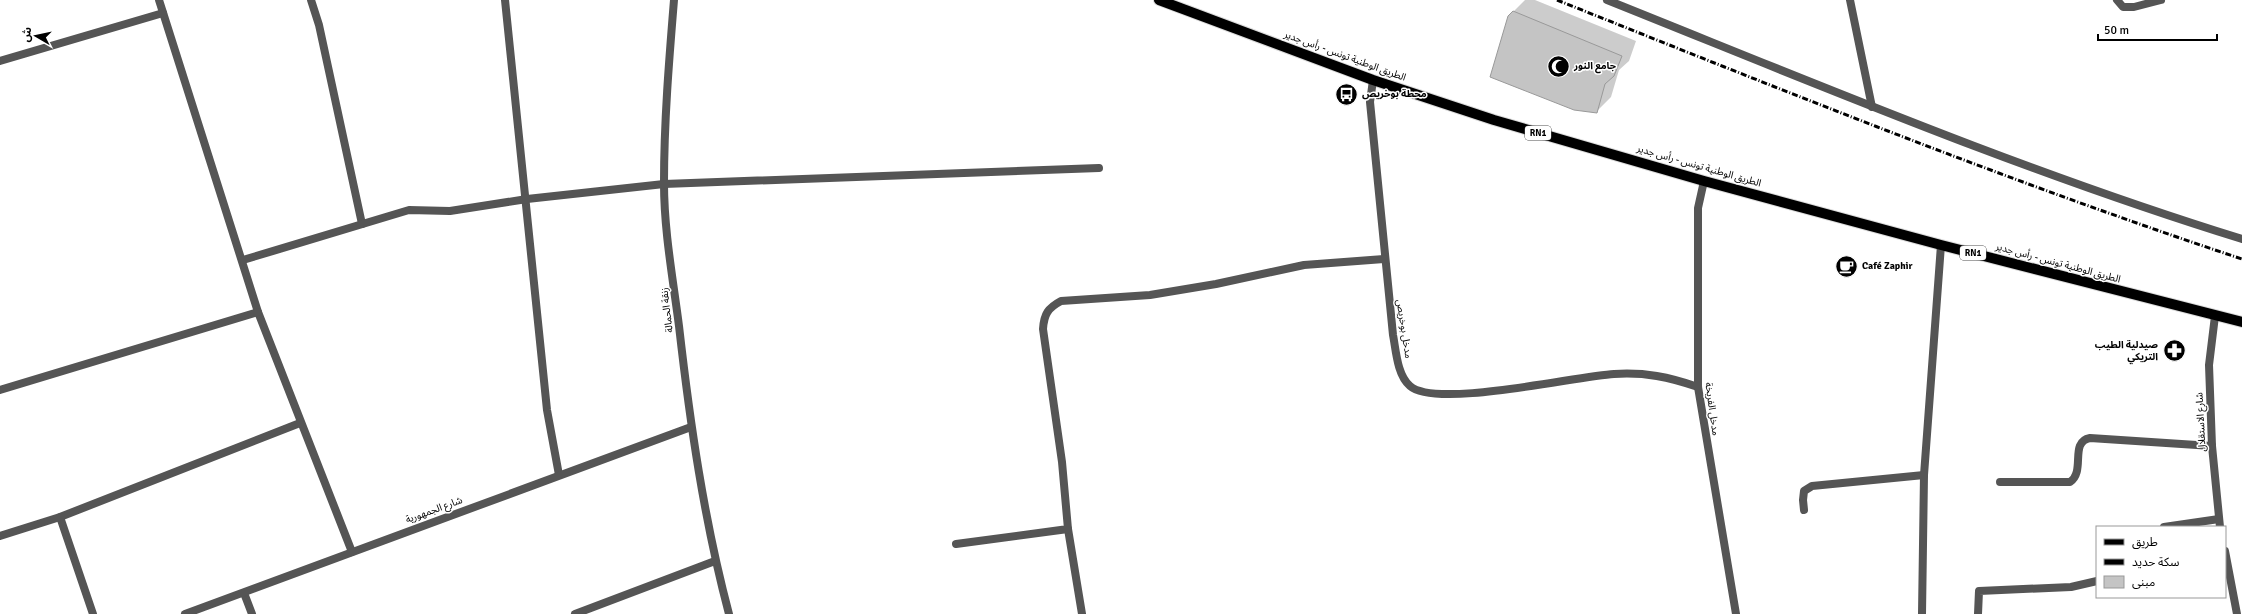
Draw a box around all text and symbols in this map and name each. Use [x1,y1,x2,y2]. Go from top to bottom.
north arrow [16,16,56,56]
scale bar [2098,16,2217,42]
text: 50 m [2104,23,2129,38]
text: ش [19,26,34,43]
street label: الطريق الوطنية تونس - رأس جدير [1281,28,1408,84]
mosque icon: جامع النور [1546,53,1572,79]
place label: جامع النور [1573,60,1617,74]
bus stop icon: محطة بوخريص [1333,81,1359,107]
place label: محطة بوخريص [1362,88,1427,100]
road number: RN1 [1525,126,1551,140]
street label: الطريق الوطنية تونس - رأس جدير [1634,142,1763,190]
street label: الطريق الوطنية تونس - رأس جدير [1993,240,2122,285]
road number: RN1 [1960,246,1986,260]
cafe icon: Café Zaphir [1834,253,1860,279]
place label: Café Zaphir [1862,260,1913,272]
street label: زنقة الحمالة [658,286,676,333]
street label: مدخل بوخريص [1393,299,1415,359]
pharmacy icon: صيدلية الطيب التريكي [2161,338,2187,364]
place label: صيدلية الطيب التريكي [2095,339,2158,365]
street label: مدخل الفريخة [1702,382,1722,436]
street label: شارع الاستقلال [2193,392,2210,452]
street label: شارع الجمهورية [404,494,465,527]
legend [2096,526,2226,598]
text: طريق [2132,535,2158,550]
text: سكة حديد [2132,555,2179,570]
text: مبنى [2132,575,2155,590]

